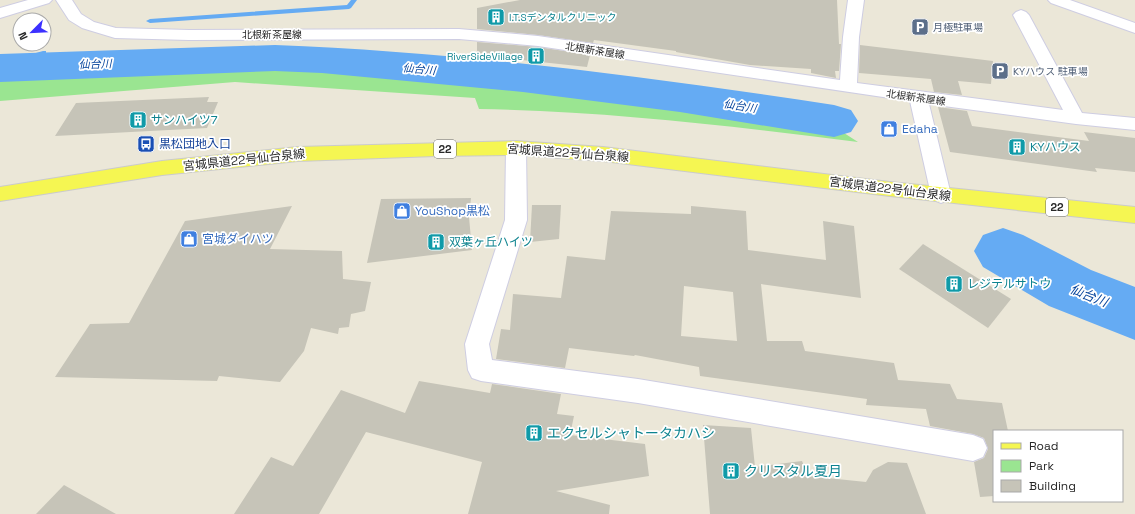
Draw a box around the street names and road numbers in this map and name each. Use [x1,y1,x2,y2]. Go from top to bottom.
street label: 北根新茶屋線 [242,28,302,41]
street label: 北根新茶屋線 [564,39,626,62]
street label: 北根新茶屋線 [885,87,947,108]
road number: 22 [434,140,456,158]
street label: 宮城県道22号仙台泉線 [506,141,630,165]
street label: 宮城県道22号仙台泉線 [182,146,306,174]
street label: 宮城県道22号仙台泉線 [828,174,952,204]
road number: 22 [1046,198,1068,216]

